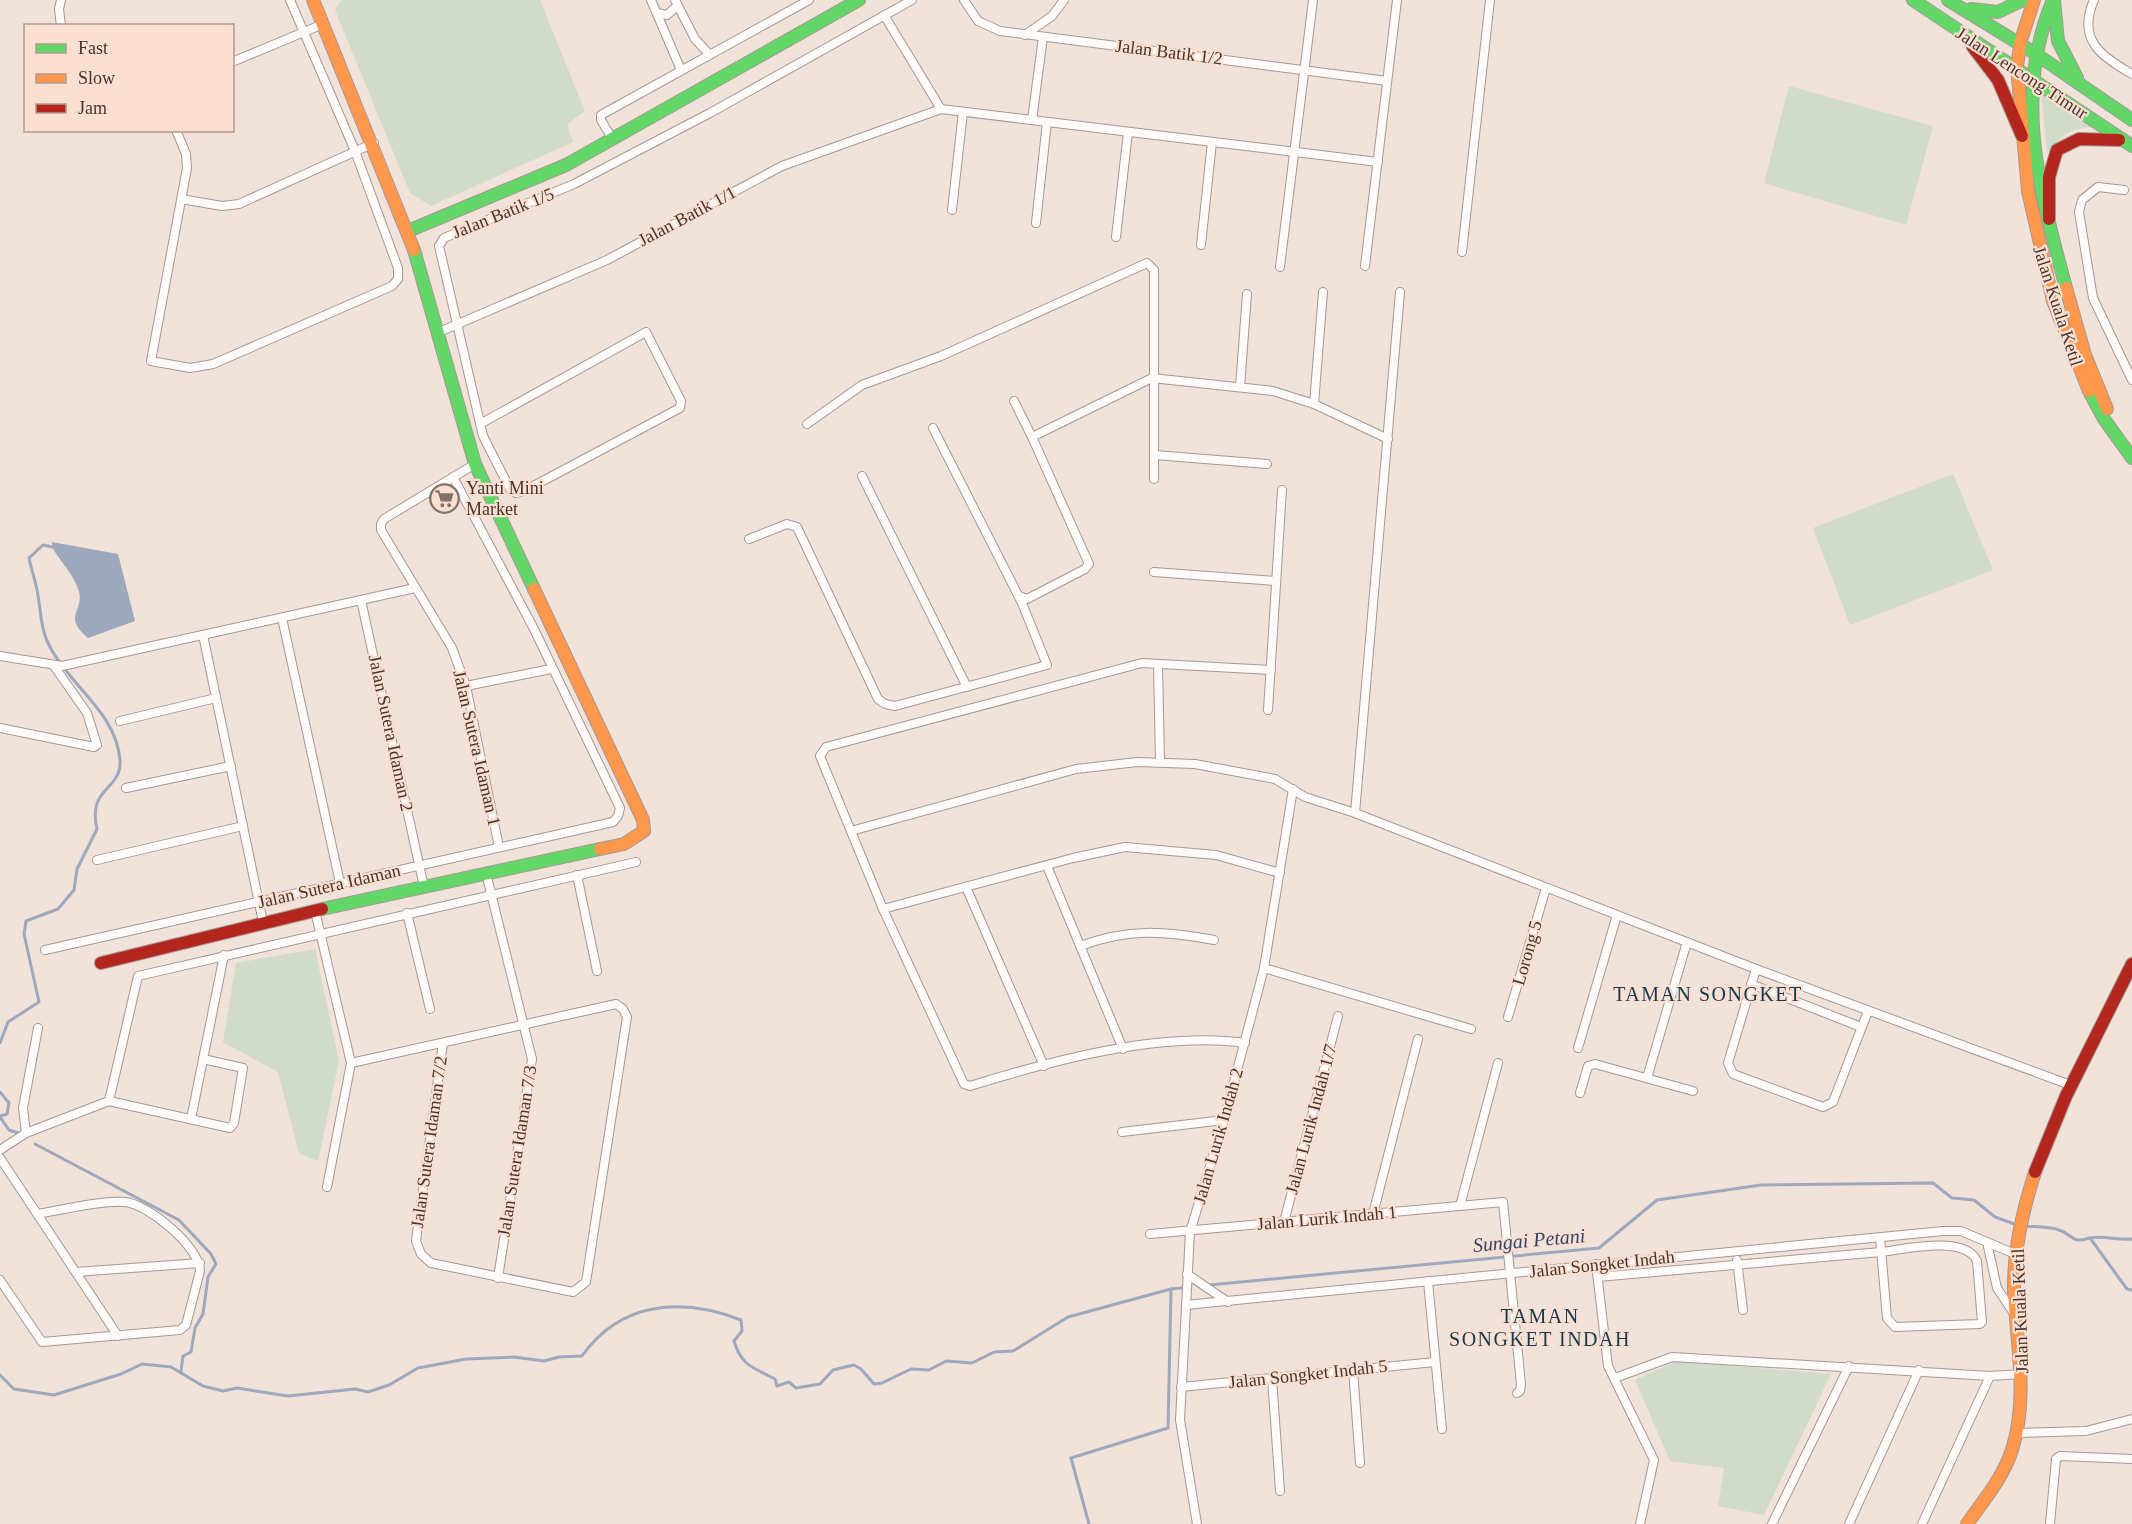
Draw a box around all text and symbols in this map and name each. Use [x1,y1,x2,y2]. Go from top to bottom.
street label: Jalan Lencong Timur [1952,23,2092,123]
legend [24,24,234,132]
street label: Jalan Batik 1/2 [1114,35,1224,69]
text: Fast [78,38,108,58]
text: Slow [78,68,115,88]
text: Jam [78,98,107,118]
street label: Jalan Batik 1/1 [635,182,739,250]
street label: Jalan Batik 1/5 [449,184,557,242]
street label: Jalan Kuala Ketil [2029,243,2087,369]
place label: Yanti Mini Market [466,478,544,519]
supermarket icon: Yanti Mini Market [429,482,461,514]
street label: Jalan Sutera Idaman 2 [365,653,417,813]
street label: Jalan Sutera Idaman 1 [449,668,505,828]
street label: Jalan Sutera Idaman [256,860,402,912]
street label: Lorong 5 [1508,918,1546,988]
district label: TAMAN SONGKET [1613,983,1803,1005]
street label: Jalan Lurik Indah 1/7 [1281,1042,1341,1196]
street label: Jalan Sutera Idaman 7/2 [407,1055,451,1229]
street label: Jalan Sutera Idaman 7/3 [494,1064,540,1238]
street label: Jalan Lurik Indah 2 [1189,1066,1247,1206]
street label: Jalan Lurik Indah 1 [1256,1202,1398,1234]
water label: Sungai Petani [1472,1224,1586,1257]
street label: Jalan Songket Indah [1528,1246,1676,1282]
street label: Jalan Kuala Ketil [2008,1248,2032,1374]
district label: TAMAN SONGKET INDAH [1449,1305,1631,1350]
street label: Jalan Songket Indah 5 [1228,1356,1388,1392]

